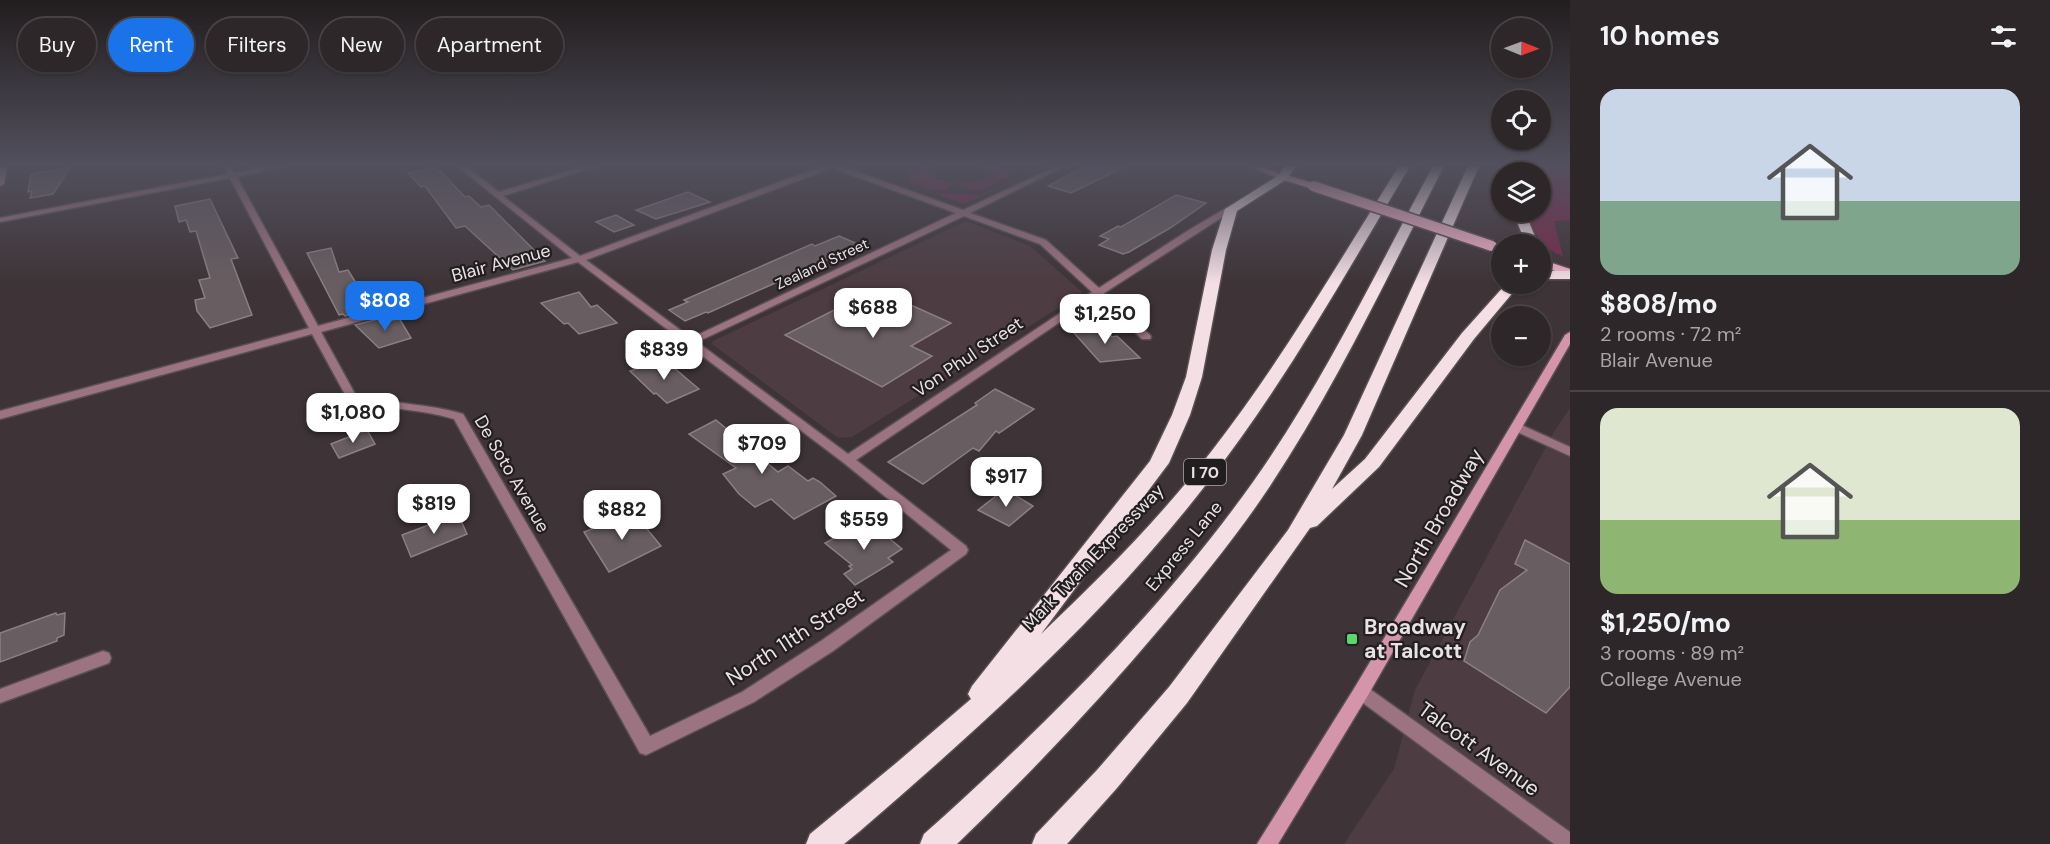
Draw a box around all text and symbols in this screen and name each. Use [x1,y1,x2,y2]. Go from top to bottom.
chip: Buy [18,18,96,72]
chip: Rent [108,18,194,72]
chip: Filters [206,18,308,72]
chip: New [320,18,404,72]
chip: Apartment [416,18,563,72]
north arrow [1491,18,1551,78]
map controls [1491,18,1551,366]
text: 10 homes [1600,19,1720,53]
icon: filters [1987,20,2020,53]
button: locate [1491,90,1551,150]
icon: home [1756,128,1864,236]
button: layers [1491,162,1551,222]
street label: Zealand Street [772,234,872,294]
button: + [1491,234,1551,294]
street label: Blair Avenue [449,238,553,288]
pin: $808 [349,281,421,332]
text: $808 [359,287,411,313]
text: $808/mo [1600,287,1718,321]
pin: $688 [837,288,909,339]
text: $688 [848,294,898,320]
pin: $1,250 [1056,294,1154,345]
text: $1,250 [1074,300,1136,326]
button: − [1491,306,1551,366]
street label: Von Phul Street [908,311,1028,403]
text: 2 rooms · 72 m² [1600,321,1741,347]
pin: $839 [628,330,700,381]
text: $839 [639,336,689,362]
text: Blair Avenue [1600,347,1713,373]
pin: $1,080 [304,393,402,444]
text: $1,080 [320,399,386,425]
street label: De Soto Avenue [469,411,555,537]
pin: $709 [726,424,798,475]
text: $709 [737,430,787,456]
street label: North Broadway [1388,443,1490,593]
icon: home [1756,447,1864,555]
pin: $917 [970,457,1042,508]
road number: I 70 [1184,459,1226,485]
text: $917 [985,463,1027,489]
street label: Mark Twain Expressway [1017,479,1169,635]
pin: $819 [398,484,470,535]
text: $819 [412,490,456,516]
pin: $882 [586,490,658,541]
text: $882 [598,496,646,522]
street label: Express Lane [1140,496,1228,596]
pin: $559 [828,500,900,551]
text: $559 [839,506,889,532]
street label: North 11th Street [721,582,869,692]
text: $1,250/mo [1600,606,1731,640]
place label: Broadway at Talcott [1364,613,1466,665]
marker: Broadway at Talcott [1345,632,1359,646]
text: 3 rooms · 89 m² [1600,640,1744,666]
text: College Avenue [1600,666,1742,692]
street label: Talcott Avenue [1413,695,1545,803]

